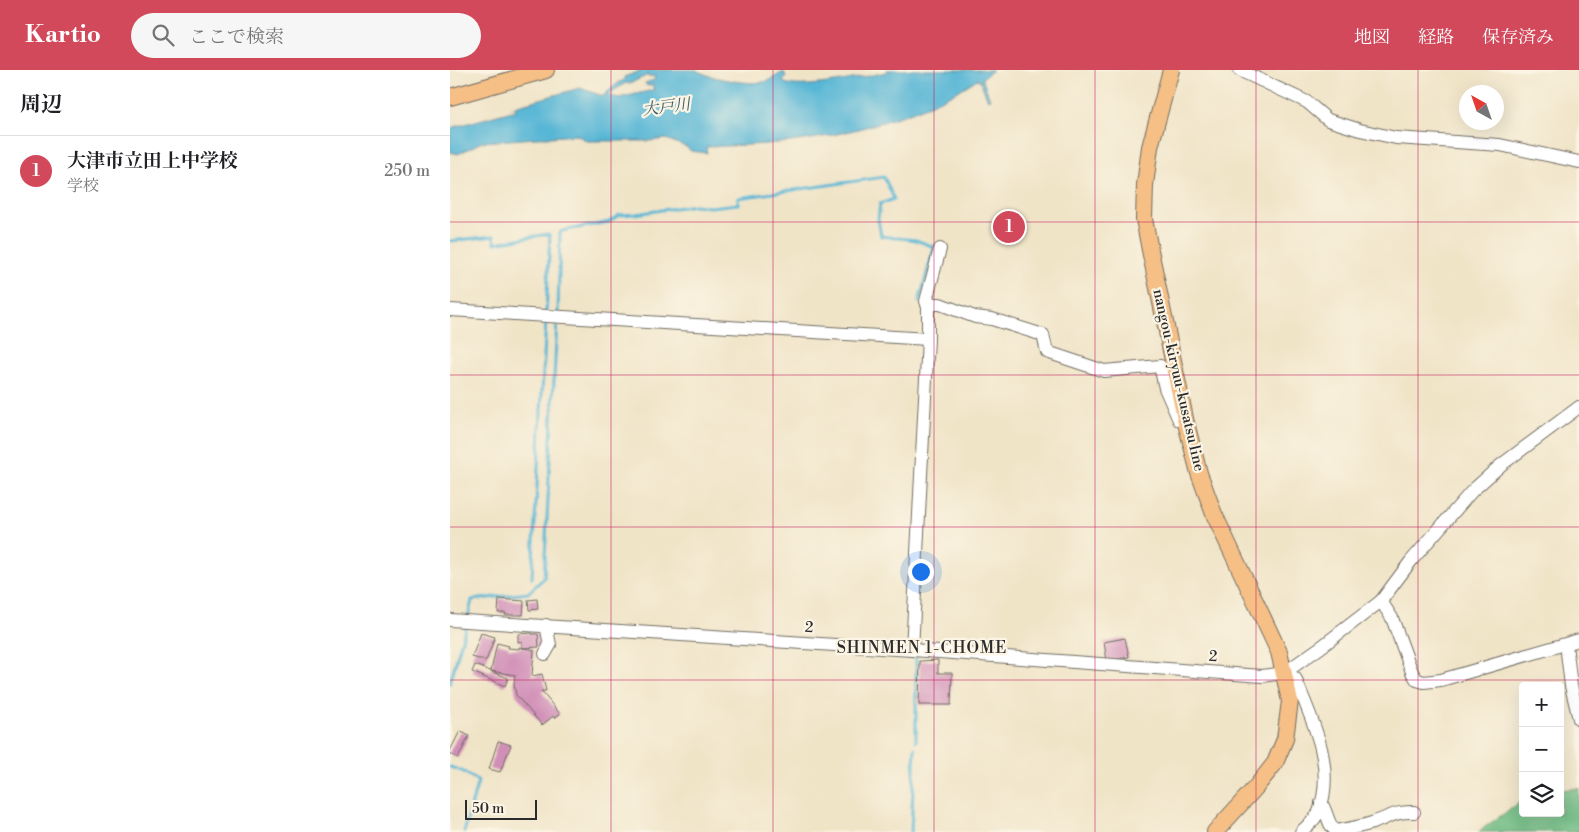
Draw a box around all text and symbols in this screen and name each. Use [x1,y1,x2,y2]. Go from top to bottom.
search box [131,13,481,58]
text: Kartio [25,20,101,50]
icon: search [149,21,177,49]
text: ここで検索 [189,25,284,49]
text: 地図 [1354,26,1390,49]
text: 経路 [1418,26,1454,49]
text: 保存済み [1482,26,1554,49]
north arrow [1459,85,1504,130]
text: 周辺 [20,92,62,118]
water label: 大戸川 [641,94,693,120]
text: 大津市立田上中学校 [67,149,238,173]
text: 1 [32,161,40,181]
text: 250 m [384,161,430,181]
text: 学校 [67,176,99,196]
pin: 1 [993,208,1025,246]
street label: nangou-kiryuu-kusatsu line [1148,287,1209,473]
your location [908,559,934,585]
street label: 2 [804,618,814,637]
district label: SHINMEN 1-CHOME [837,638,1007,658]
street label: 2 [1208,647,1218,666]
map controls [1519,682,1564,817]
button: + [1519,682,1564,727]
button: − [1519,727,1564,772]
button: layers [1519,772,1564,817]
scale bar [465,797,538,820]
text: 50 m [472,800,504,818]

